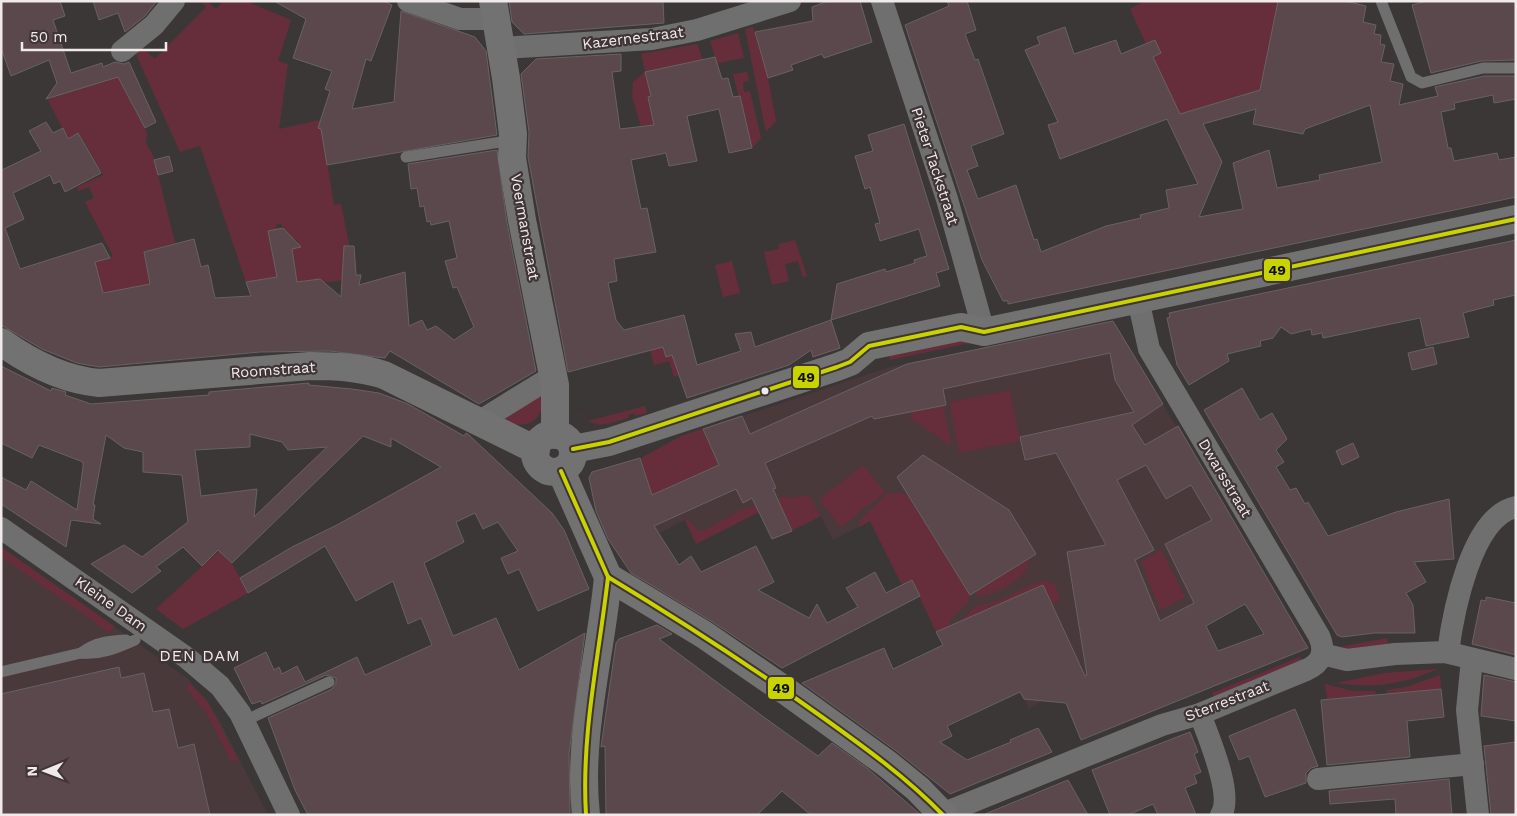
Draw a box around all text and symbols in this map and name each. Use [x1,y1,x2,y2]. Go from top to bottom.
scale bar [22,20,166,52]
street label: Kazernestraat [581,23,685,53]
text: 50 m [30,28,67,46]
street label: Pieter Tackstraat [907,105,963,228]
street label: Voermanstraat [507,172,543,282]
line badge: 49 [1263,258,1291,282]
text: 49 [1268,262,1286,278]
street label: Roomstraat [230,358,317,382]
line badge: 49 [792,365,820,389]
text: 49 [797,369,815,385]
unlabelled marker [760,386,770,396]
street label: Dwarsstraat [1195,436,1256,521]
street label: Kleine Dam [72,573,150,635]
district label: DEN DAM [159,646,241,665]
line badge: 49 [767,676,795,700]
street label: Sterrestraat [1183,677,1272,725]
text: 49 [772,680,790,696]
north arrow [20,746,70,796]
text: N [24,766,40,777]

